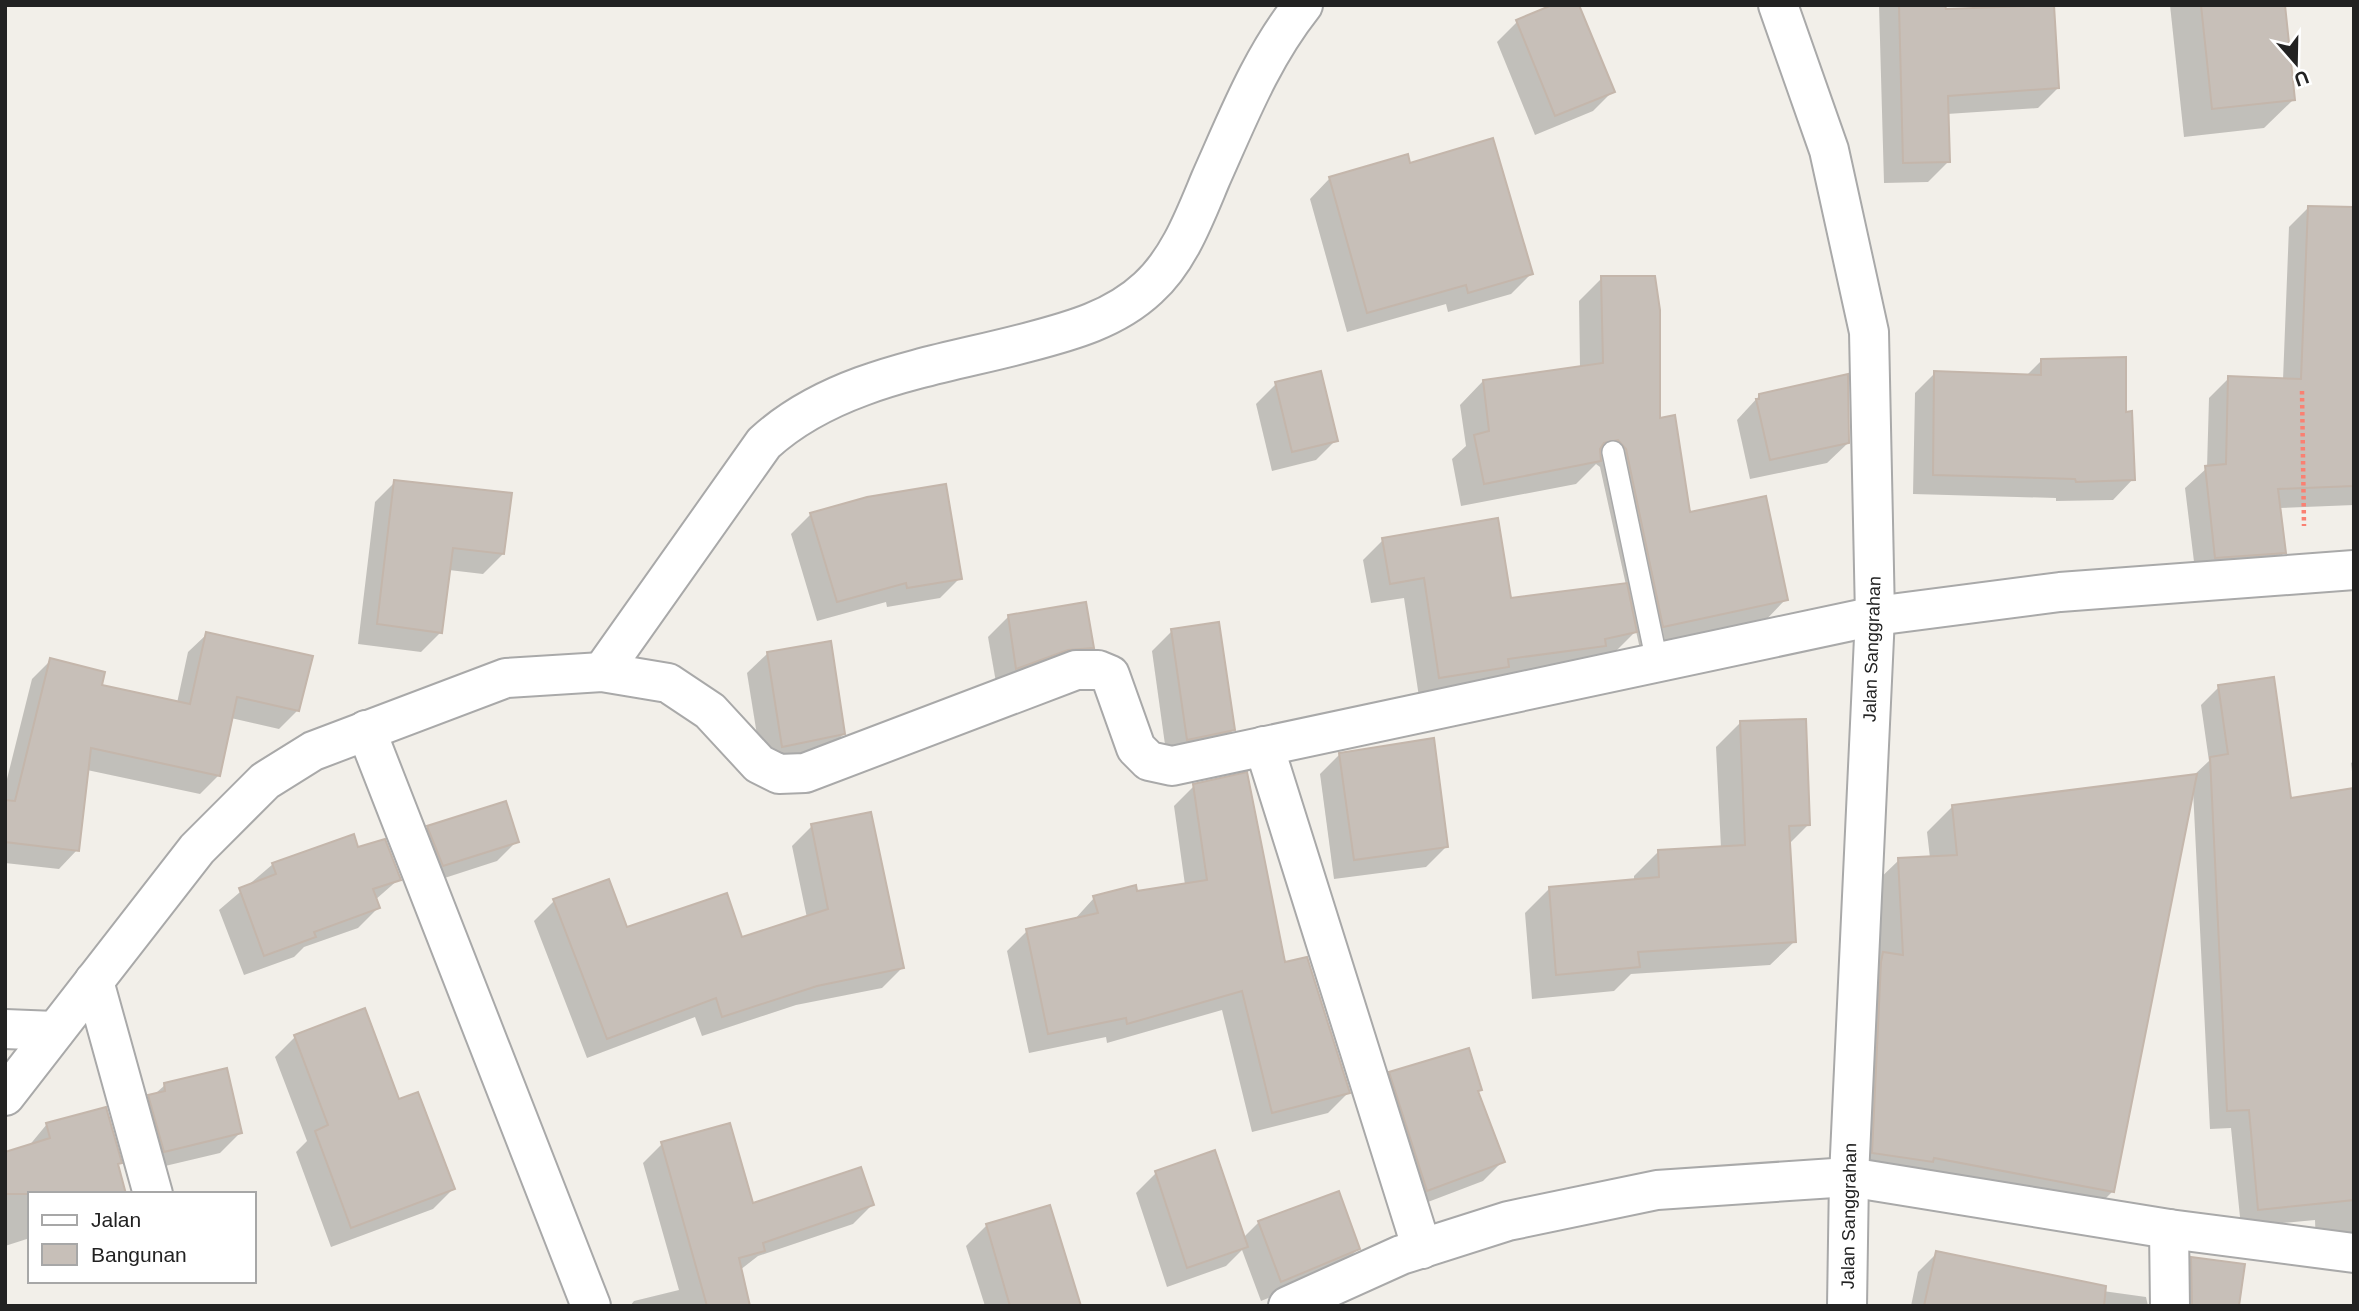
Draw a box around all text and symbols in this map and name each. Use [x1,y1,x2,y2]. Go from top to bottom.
north arrow [2261,28,2331,98]
text: U [2292,66,2312,91]
street label: Jalan Sanggrahan [1859,576,1885,722]
street label: Jalan Sanggrahan [1838,1143,1860,1289]
legend [28,1192,256,1283]
text: Jalan [91,1208,141,1231]
text: Bangunan [91,1243,187,1266]

